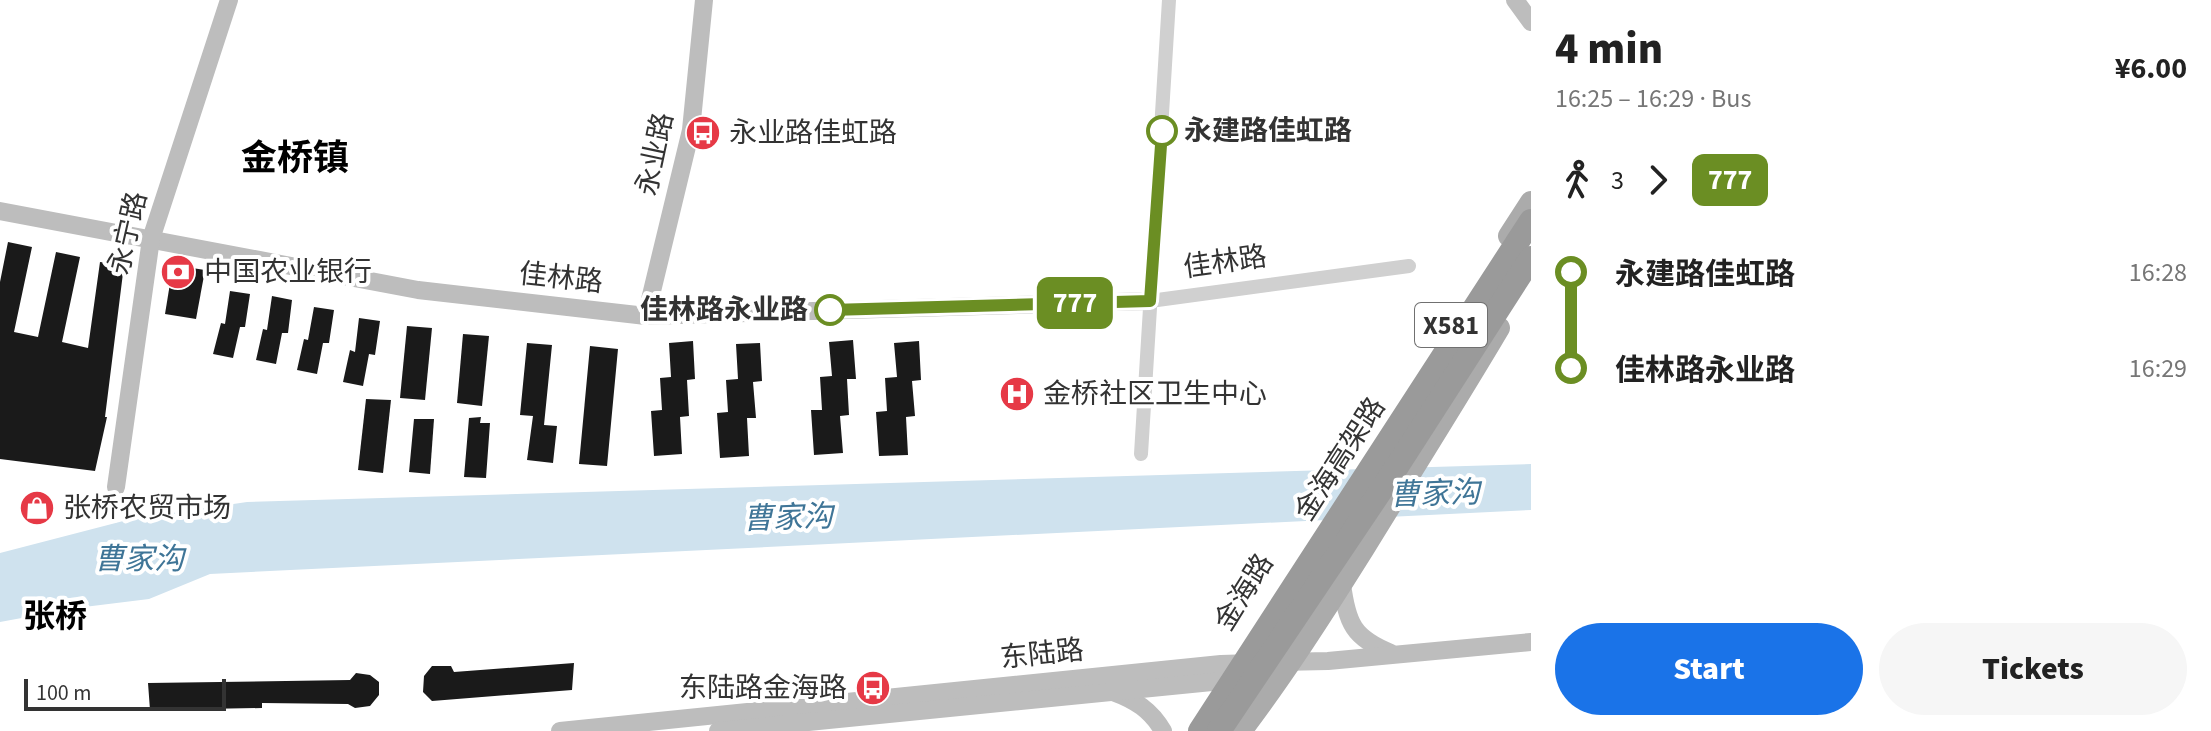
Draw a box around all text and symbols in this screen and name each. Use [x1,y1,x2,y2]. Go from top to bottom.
text: 4 min [1555,18,1663,81]
text: ¥6.00 [2115,47,2187,90]
text: 16:25 – 16:29 · Bus [1555,80,1751,117]
street label: 永业路 [627,109,683,199]
place label: 永建路佳虹路 [1184,111,1352,151]
place label: 永业路佳虹路 [729,113,897,153]
bus stop icon: 永业路佳虹路 [684,114,722,152]
marker: 永建路佳虹路 [1147,116,1177,146]
district label: 金桥镇 [241,133,349,184]
icon: walk [1555,158,1599,202]
icon: forward [1636,158,1680,202]
text: 777 [1708,160,1752,200]
text: 3 [1611,162,1624,199]
street label: 永宁路 [99,188,157,278]
street label: 佳林路 [1181,236,1269,288]
place label: 中国农业银行 [204,252,372,292]
bank icon: 中国农业银行 [159,253,197,291]
text: 永建路佳虹路 [1615,253,1795,296]
street label: 佳林路 [517,254,605,302]
text: 16:28 [2129,254,2187,291]
line badge: 777 [1029,277,1121,329]
text: 777 [1053,283,1097,323]
place label: 佳林路永业路 [640,290,808,330]
marker: 佳林路永业路 [815,295,845,325]
road number: X581 [1415,303,1487,347]
text: 佳林路永业路 [1615,349,1795,392]
text: 16:29 [2129,350,2187,387]
place label: 金桥社区卫生中心 [1043,374,1267,414]
hospital icon: 金桥社区卫生中心 [998,375,1036,413]
street label: 金海高架路 [1285,389,1395,529]
water label: 曹家沟 [1389,471,1484,517]
place label: 张桥农贸市场 [63,488,231,528]
shop icon: 张桥农贸市场 [18,489,56,527]
water label: 曹家沟 [742,495,837,541]
water label: 曹家沟 [94,538,187,581]
street label: 金海路 [1205,546,1283,638]
district label: 张桥 [23,594,87,640]
button: Start [1555,623,1863,715]
button: Tickets [1879,623,2187,715]
street label: 东陆路 [998,630,1086,678]
place label: 东陆路金海路 [679,668,847,708]
bus stop icon: 东陆路金海路 [854,669,892,707]
scale bar [24,675,226,711]
text: 100 m [36,677,91,709]

